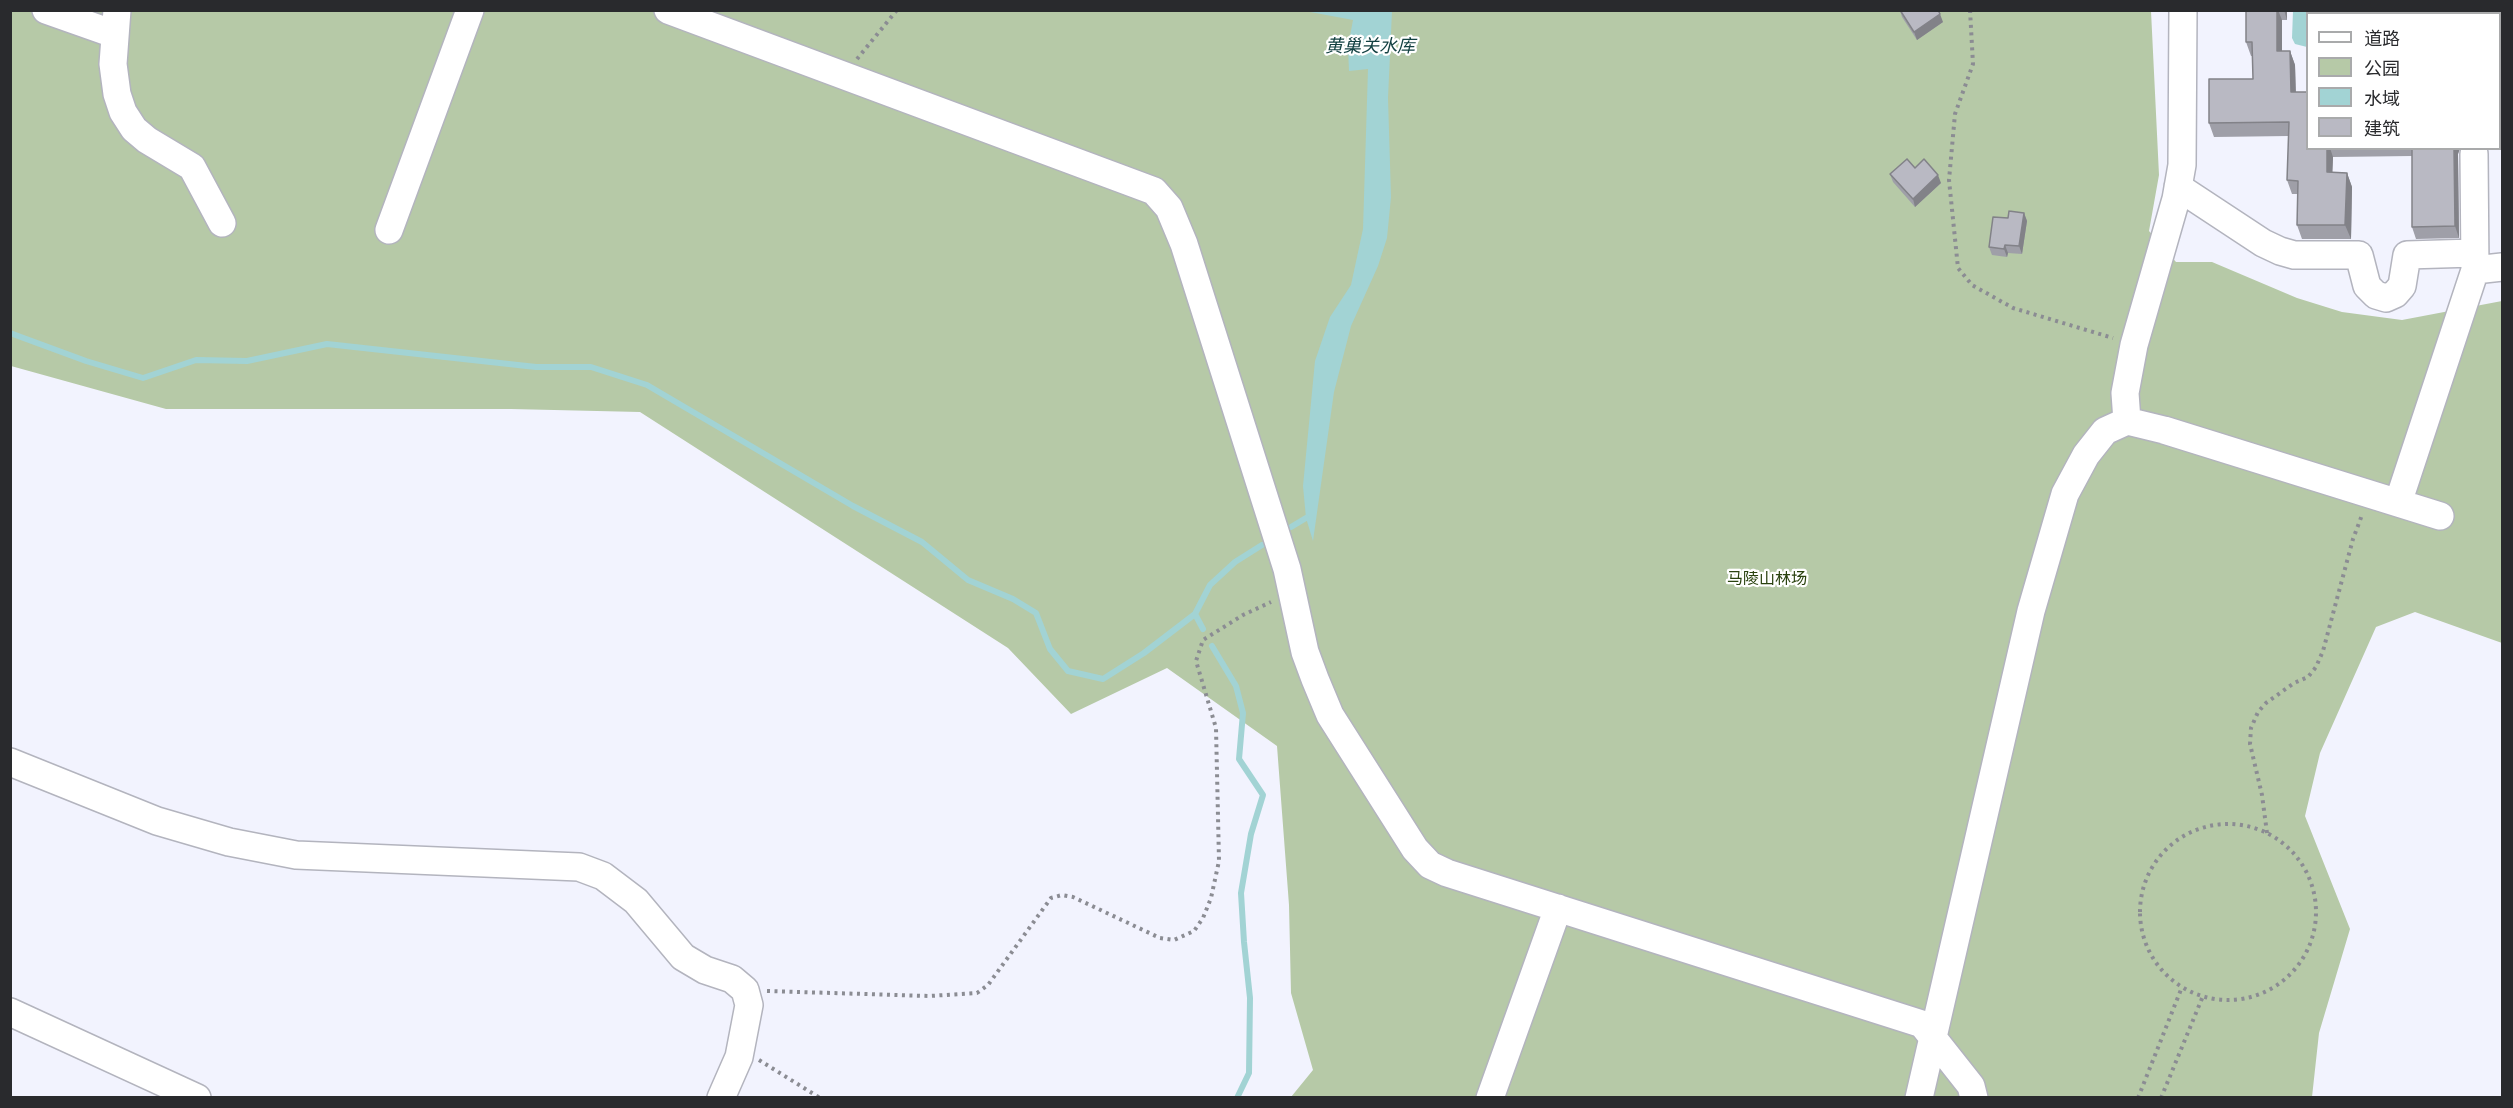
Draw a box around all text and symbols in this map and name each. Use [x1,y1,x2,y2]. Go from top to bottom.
legend [2306,12,2501,150]
text: 道路 [2364,28,2400,50]
water label: 黄巢关水库 [1325,36,1415,58]
text: 公园 [2364,58,2400,80]
text: 水域 [2364,88,2400,110]
text: 建筑 [2364,118,2400,140]
park label: 马陵山林场 [1727,570,1807,590]

